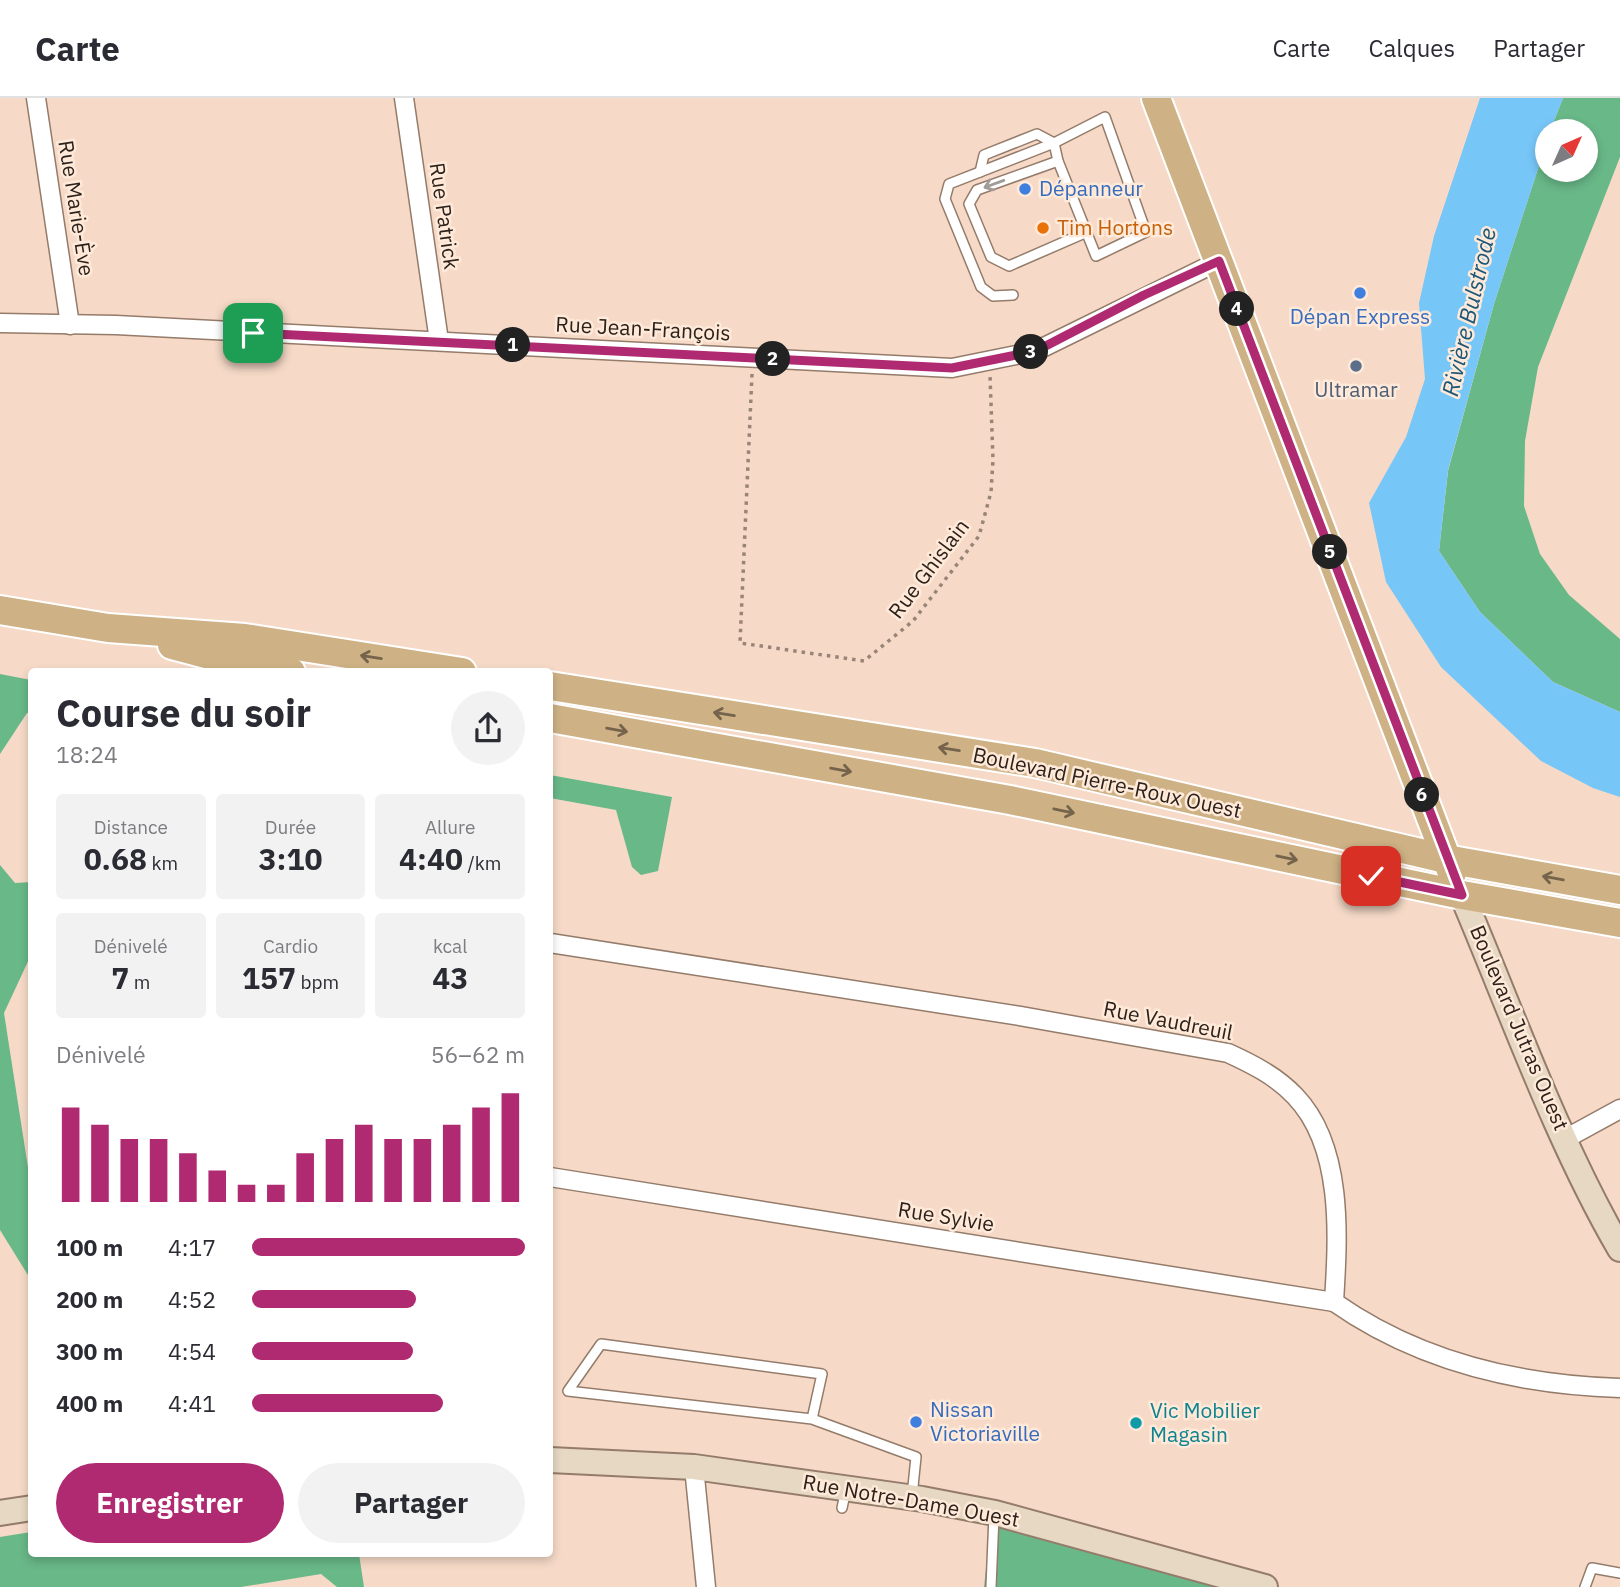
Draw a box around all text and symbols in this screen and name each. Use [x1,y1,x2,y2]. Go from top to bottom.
text: Carte [35,27,120,70]
text: Carte [1272,32,1331,64]
text: Calques [1369,32,1455,64]
text: Partager [1493,32,1585,64]
north arrow [1535,119,1598,182]
map controls [1535,119,1598,182]
street label: Rue Marie-Ève [52,138,102,278]
street label: Rue Patrick [424,161,466,271]
place label: Dépanneur [1039,174,1143,202]
one-way arrow [983,179,1005,191]
marker: Dépanneur [1017,181,1033,197]
place label: Tim Hortons [1057,213,1173,241]
marker: Tim Hortons [1035,220,1051,236]
water label: Rivière Bulstrode [1434,224,1502,399]
marker: Dépan Express [1352,285,1368,301]
pin: 4 [1220,292,1254,326]
text: 4 [1231,296,1242,320]
place label: Dépan Express [1290,302,1430,330]
pin [223,303,283,363]
street label: Rue Jean-François [555,309,731,347]
icon: arrive [234,314,272,352]
pin: 1 [496,328,530,362]
text: 1 [507,332,518,356]
pin: 3 [1014,334,1048,370]
text: 3 [1025,339,1036,363]
pin: 2 [756,342,790,376]
text: 2 [767,346,778,370]
marker: Ultramar [1348,358,1364,374]
place label: Ultramar [1314,375,1398,403]
street label: Rue Ghislain [882,513,975,624]
pin: 5 [1312,534,1348,570]
text: 5 [1324,539,1335,563]
one-way arrow [360,651,383,664]
text: Course du soir [56,688,311,737]
button: share [451,691,525,765]
one-way arrow [714,707,736,720]
one-way arrow [605,724,628,737]
text: 18:24 [56,739,118,769]
street label: Boulevard Pierre-Roux Ouest [970,740,1244,824]
one-way arrow [938,742,961,755]
one-way arrow [829,763,852,777]
pin: 6 [1404,778,1440,812]
text: 6 [1416,782,1427,806]
one-way arrow [1052,805,1075,819]
text: Distance [94,815,168,839]
text: Durée [265,815,316,839]
text: Allure [425,815,475,839]
text: 0.68 [84,839,147,878]
text: 3:10 [259,839,322,878]
text: 4:40 [399,839,463,878]
pin [1341,846,1401,906]
text: km [147,851,178,875]
text: /km [463,851,501,875]
one-way arrow [1275,851,1298,865]
icon: check [1352,857,1390,895]
one-way arrow [1542,871,1565,884]
street label: Boulevard Jutras Ouest [1464,921,1576,1135]
text: Dénivelé [94,934,168,958]
text: Cardio [263,934,318,958]
text: kcal [433,934,467,958]
text: 7 [111,958,129,997]
text: 157 [242,958,296,997]
text: 43 [432,958,468,997]
text: m [129,970,150,994]
text: bpm [296,970,339,994]
street label: Rue Vaudreuil [1101,994,1236,1046]
text: Dénivelé [56,1039,146,1069]
text: 56–62 m [431,1039,525,1069]
street label: Rue Sylvie [896,1195,996,1237]
text: 100 m [56,1232,123,1262]
text: 4:17 [168,1232,216,1262]
text: 200 m [56,1284,123,1314]
text: 4:52 [168,1284,216,1314]
text: 300 m [56,1336,123,1366]
text: 4:54 [168,1336,216,1366]
text: 400 m [56,1388,123,1418]
text: 4:41 [168,1388,216,1418]
place label: Nissan Victoriaville [930,1395,1040,1447]
place label: Vic Mobilier Magasin [1150,1396,1260,1448]
marker: Nissan Victoriaville [908,1414,924,1430]
marker: Vic Mobilier Magasin [1128,1415,1144,1431]
button: Enregistrer [56,1463,284,1543]
button: Partager [298,1463,525,1543]
street label: Rue Notre-Dame Ouest [801,1467,1022,1533]

